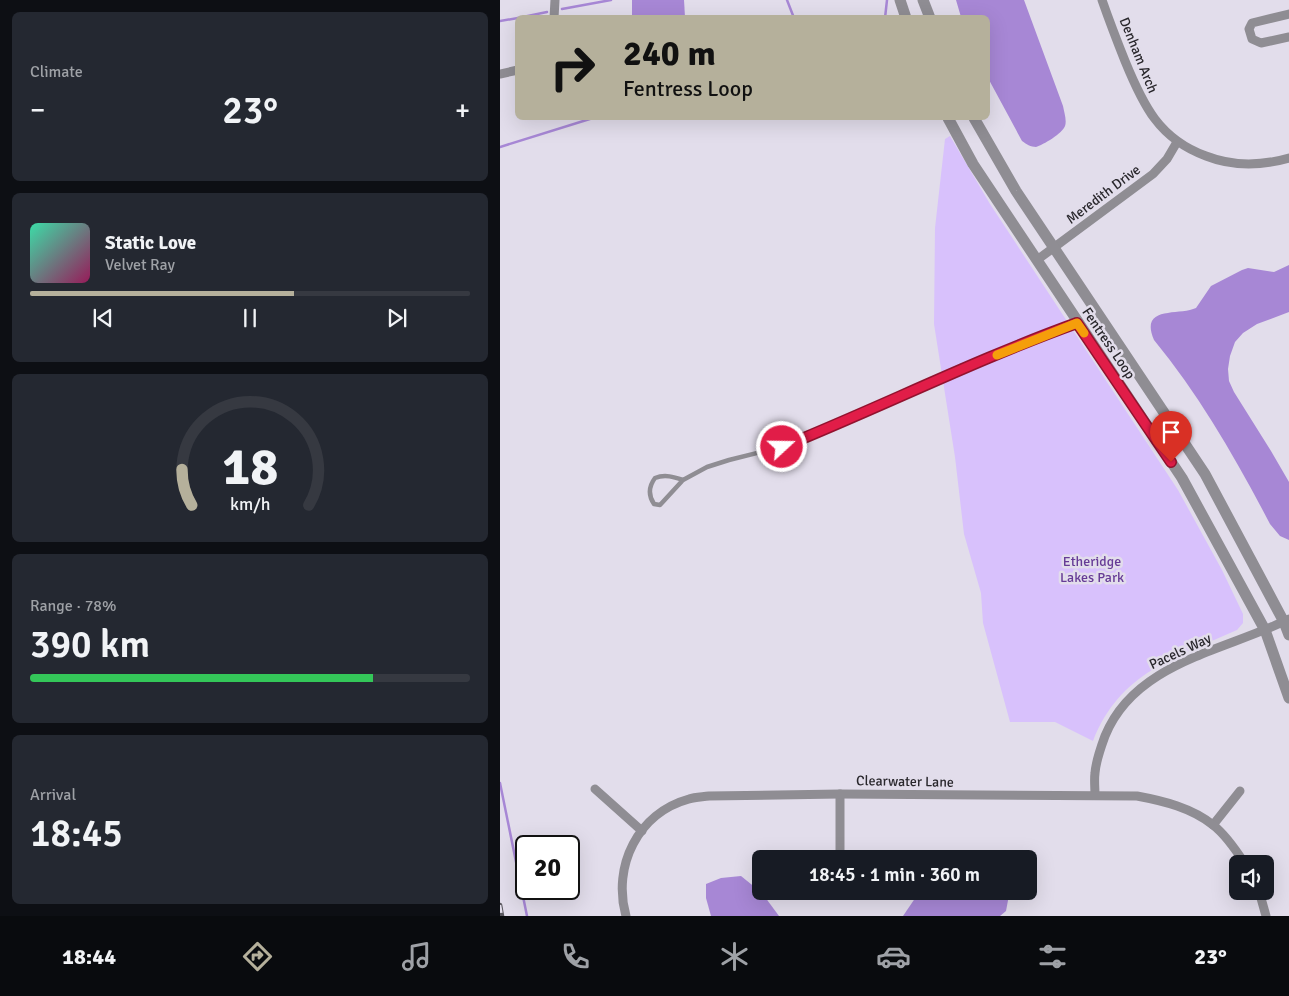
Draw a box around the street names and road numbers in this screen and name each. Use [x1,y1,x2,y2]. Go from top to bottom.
street label: Denham Arch [1116,15,1161,96]
street label: Meredith Drive [1063,161,1144,228]
street label: Fentress Loop [1078,304,1139,382]
street label: Pacels Way [1147,630,1214,673]
street label: Clearwater Lane [856,772,954,791]

